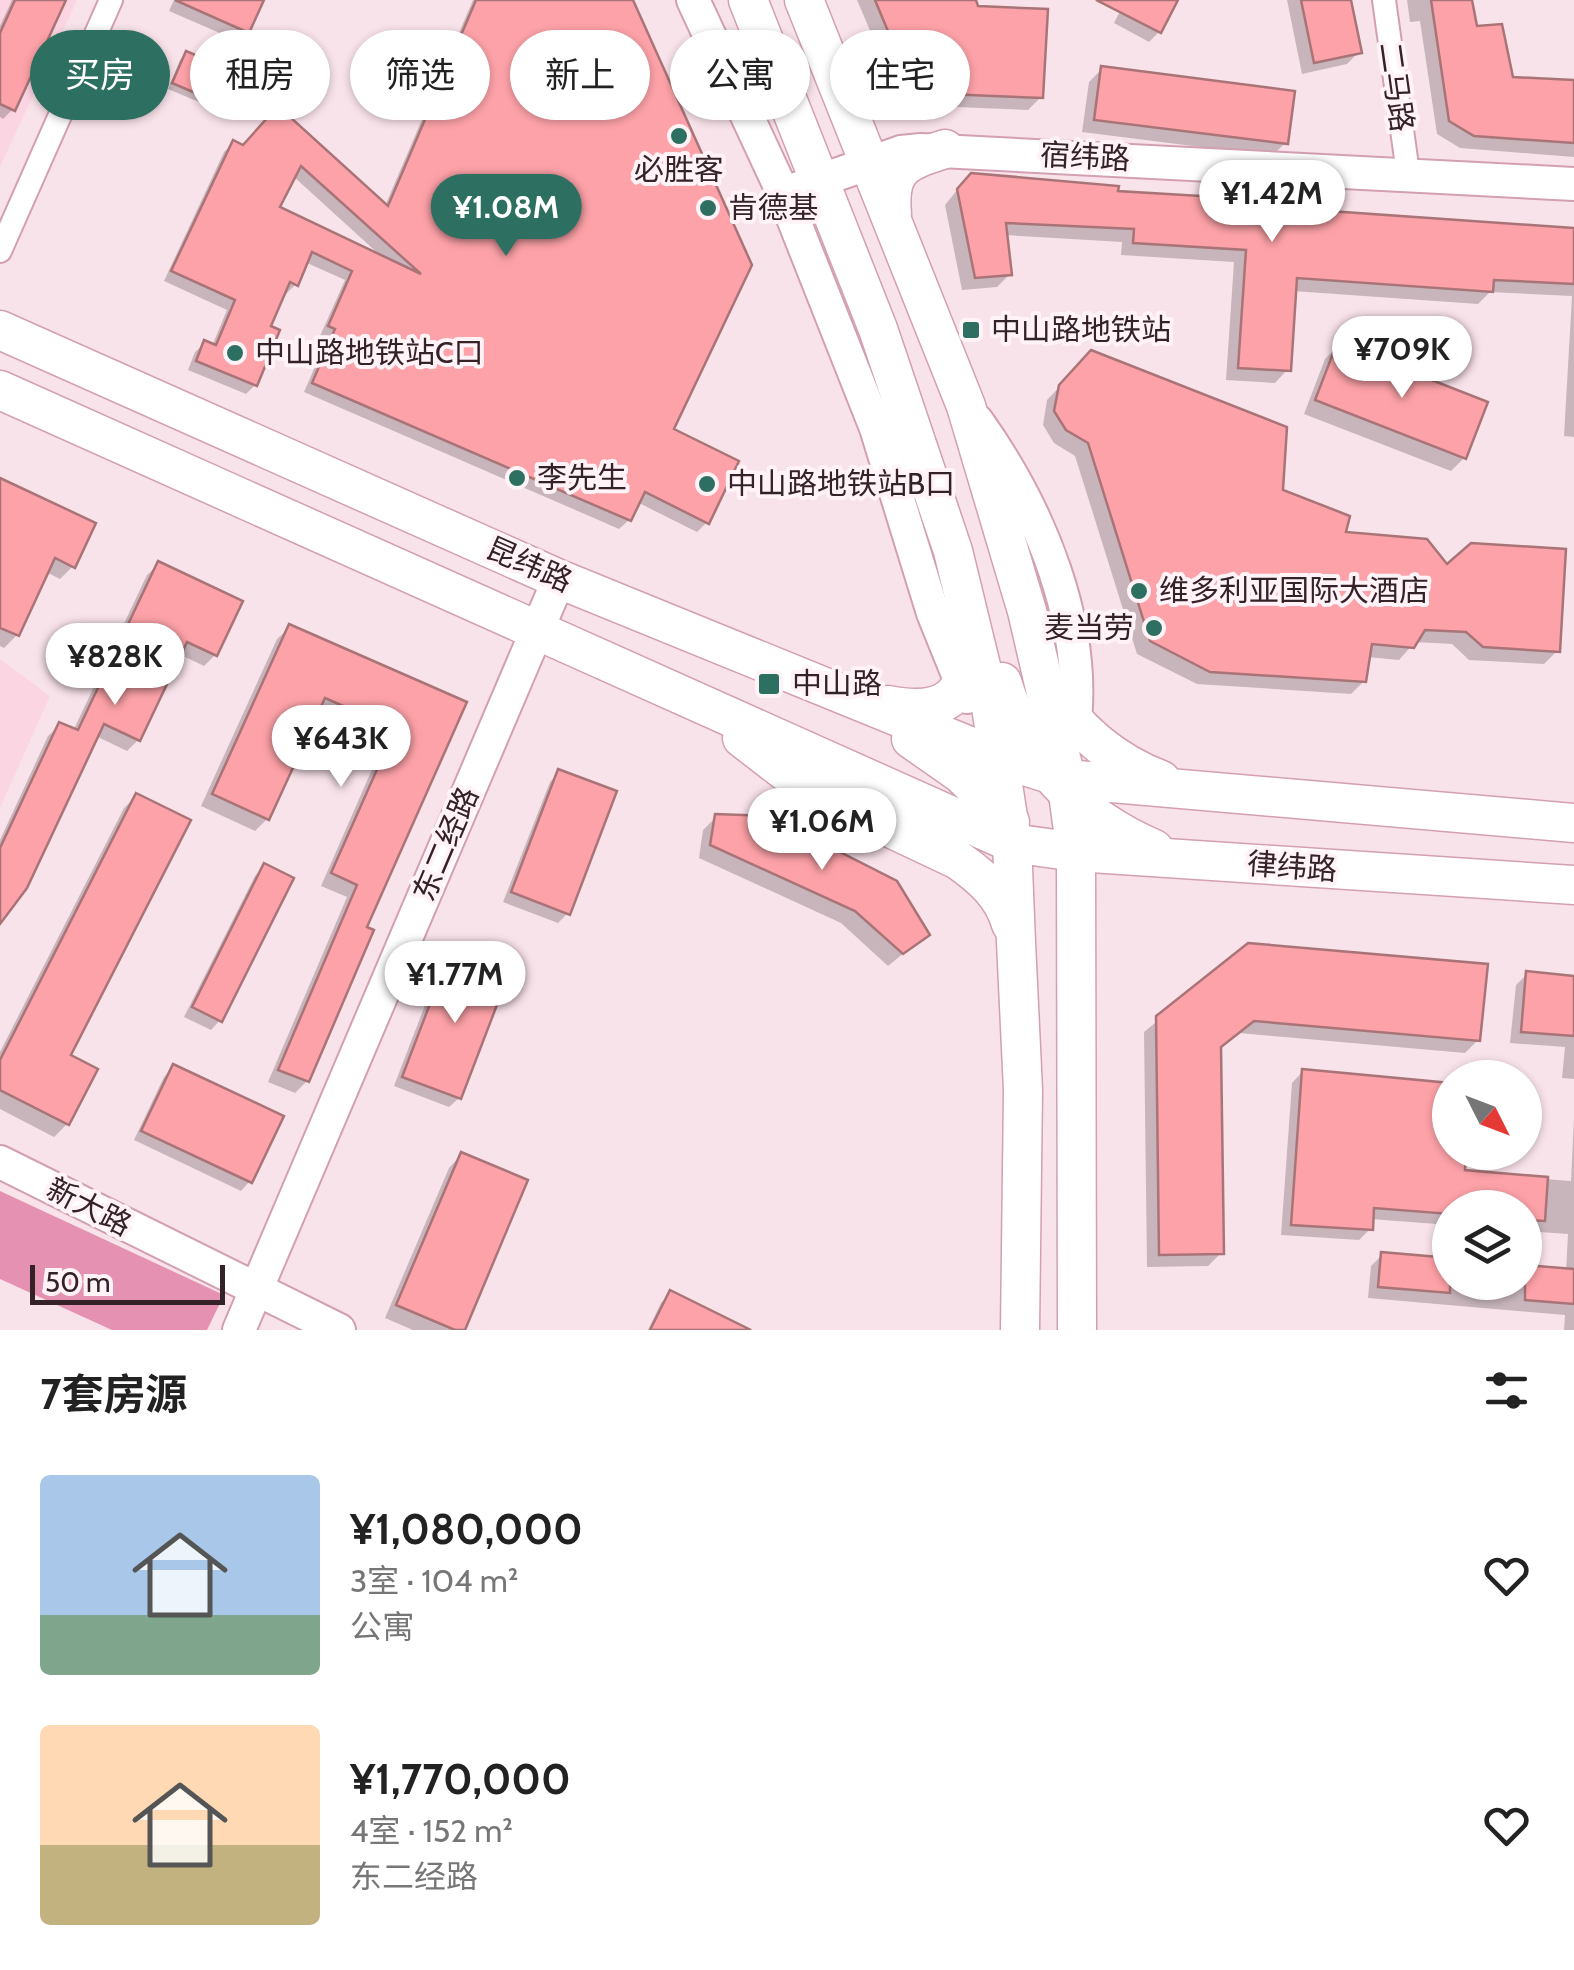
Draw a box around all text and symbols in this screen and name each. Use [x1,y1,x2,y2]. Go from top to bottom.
chip: 买房 [30,30,170,120]
chip: 租房 [190,30,330,120]
chip: 筛选 [350,30,490,120]
chip: 新上 [510,30,650,120]
chip: 公寓 [670,30,810,120]
chip: 住宅 [830,30,970,120]
street label: 二马路 [1372,40,1421,134]
marker: 必胜客 [668,125,690,147]
street label: 宿纬路 [1039,136,1131,177]
place label: 必胜客 [634,151,724,188]
pin: ¥1.42M [1191,160,1353,245]
text: ¥1.42M [1221,173,1323,212]
pin: ¥1.08M [425,174,587,259]
text: ¥1.08M [453,187,559,226]
place label: 肯德基 [728,189,818,226]
marker: 肯德基 [697,197,719,219]
place label: 中山路地铁站 [991,311,1171,348]
pin: ¥709K [1332,316,1472,401]
marker: 中山路地铁站 [960,319,982,341]
text: ¥709K [1354,329,1450,368]
place label: 中山路地铁站C口 [255,334,483,371]
marker: 中山路地铁站C口 [224,342,246,364]
place label: 李先生 [537,459,627,496]
place label: 中山路地铁站B口 [727,465,955,502]
marker: 李先生 [506,467,528,489]
marker: 中山路地铁站B口 [696,473,718,495]
street label: 昆纬路 [481,529,578,600]
place label: 维多利亚国际大酒店 [1159,572,1429,609]
marker: 维多利亚国际大酒店 [1128,580,1150,602]
place label: 麦当劳 [1044,609,1134,646]
marker: 麦当劳 [1143,617,1165,639]
pin: ¥828K [45,623,185,708]
text: ¥828K [68,636,162,675]
place label: 中山路 [792,665,882,702]
marker: 中山路 [756,671,782,697]
pin: ¥643K [271,705,411,790]
text: ¥643K [294,718,388,757]
street label: 东二经路 [405,781,486,906]
pin: ¥1.06M [741,788,903,873]
text: ¥1.06M [769,801,875,840]
street label: 律纬路 [1246,845,1338,888]
pin: ¥1.77M [374,941,536,1026]
text: ¥1.77M [407,954,503,993]
north arrow [1432,1060,1542,1170]
map controls [1432,1060,1542,1300]
street label: 新大路 [41,1170,138,1243]
button: layers [1432,1190,1542,1300]
scale bar [30,1260,225,1304]
text: 50 m [45,1265,111,1299]
icon: filters [1479,1363,1534,1418]
text: 7套房源 [40,1368,187,1420]
text: ¥1,080,000 [350,1503,583,1555]
icon: home [120,1515,240,1635]
icon: heart [1479,1548,1534,1603]
text: 3室 · 104 m² [350,1561,518,1600]
text: 公寓 [350,1607,414,1646]
text: ¥1,770,000 [350,1753,571,1805]
icon: home [120,1765,240,1885]
icon: heart [1479,1798,1534,1853]
text: 4室 · 152 m² [350,1811,513,1850]
text: 东二经路 [350,1857,478,1896]

